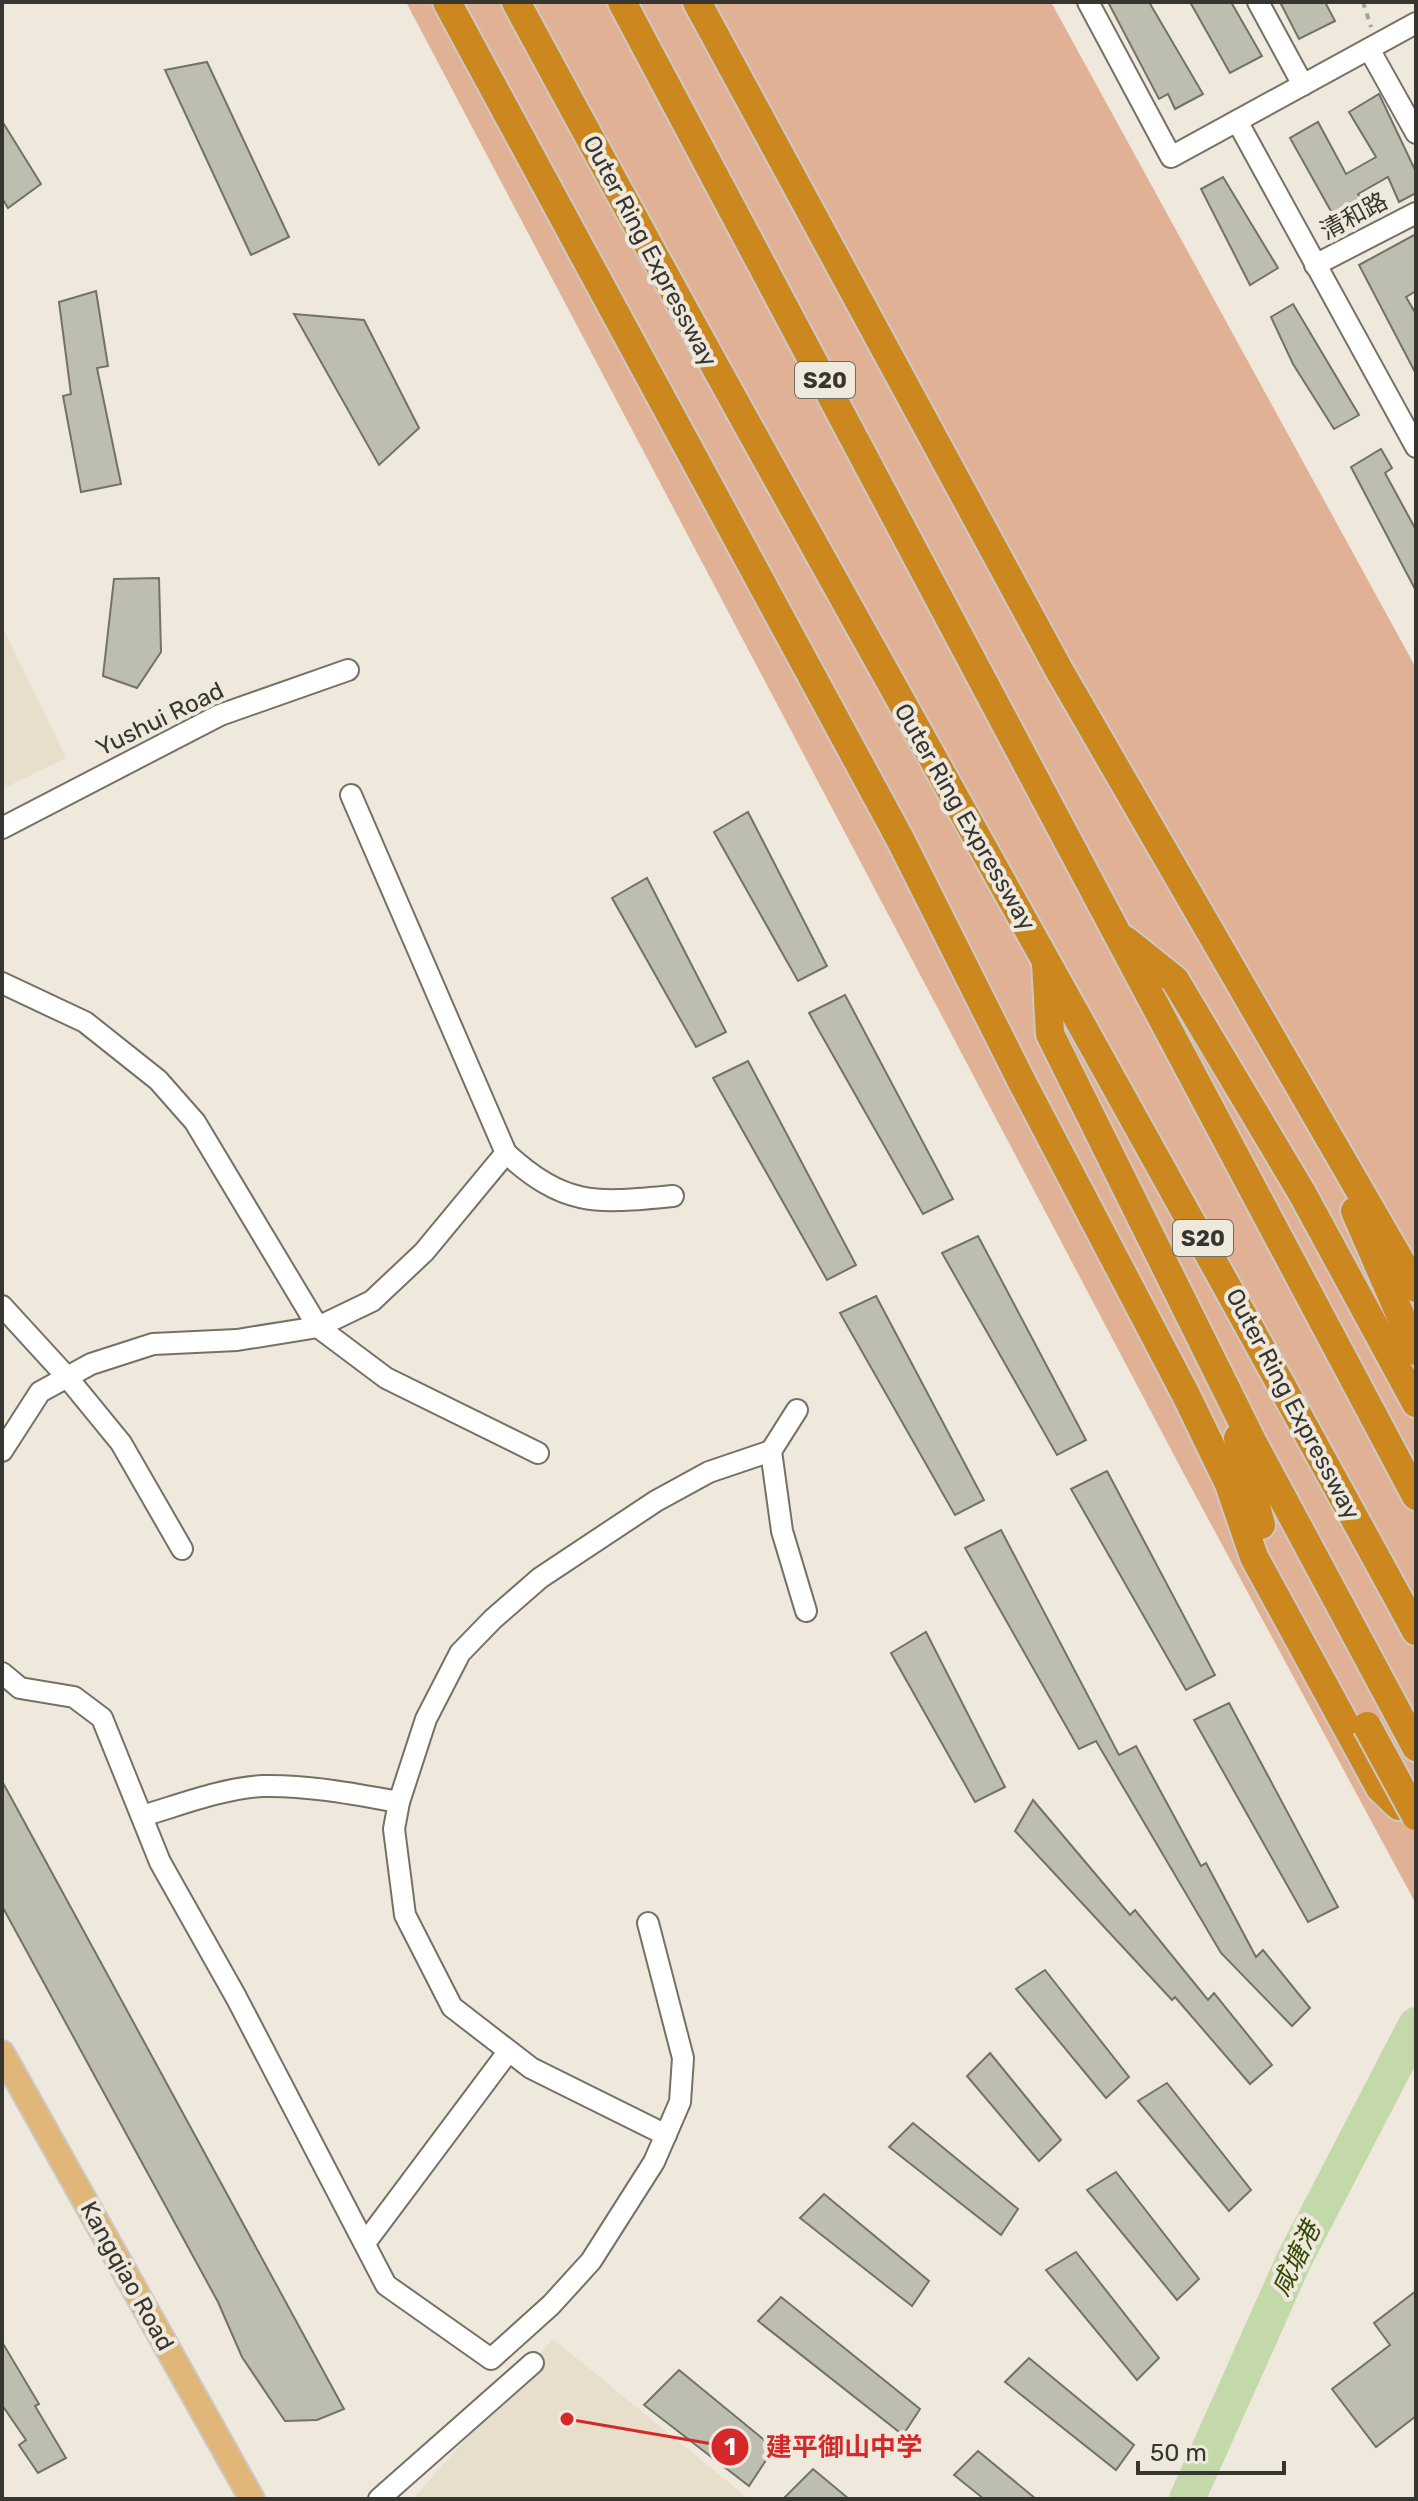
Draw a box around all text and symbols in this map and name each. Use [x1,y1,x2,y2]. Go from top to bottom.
street label: Outer Ring Expressway [577,131,723,371]
street label: 清和路 [1316,187,1392,245]
road number: S20 [795,362,855,398]
street label: Yushui Road [92,676,228,762]
street label: Outer Ring Expressway [888,698,1042,936]
road number: S20 [1173,1220,1233,1256]
street label: Outer Ring Expressway [1220,1284,1366,1524]
street label: Kangqiao Road [74,2196,180,2356]
water label: 咸塘港 [1265,2214,1329,2301]
callout: 建平御山中学 [710,2422,938,2472]
scale bar [1138,2425,1284,2475]
text: 建平御山中学 [766,2432,922,2463]
text: 1 [724,2433,736,2461]
text: 50 m [1150,2439,1207,2467]

